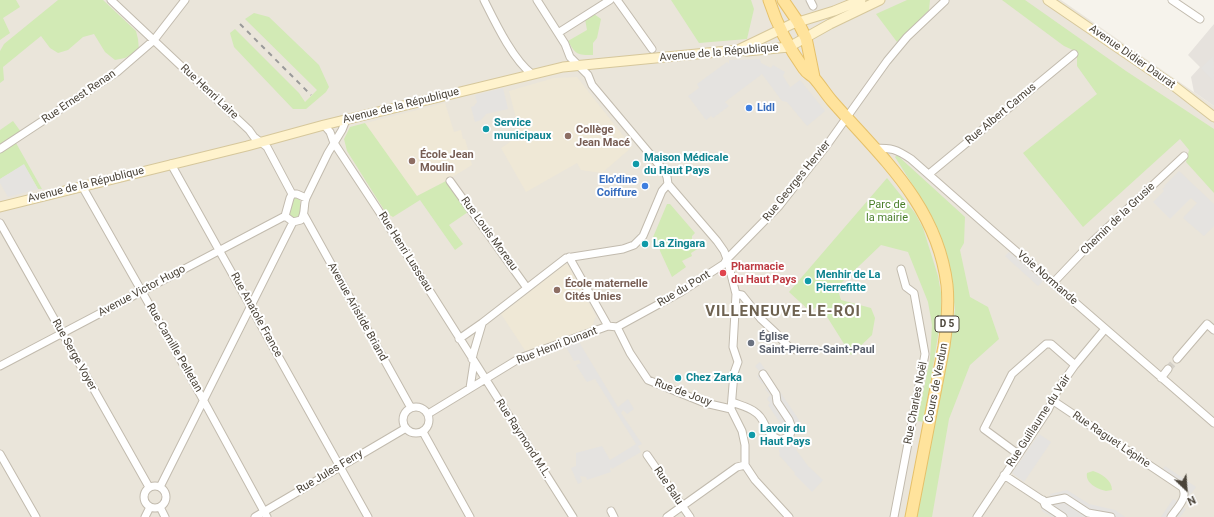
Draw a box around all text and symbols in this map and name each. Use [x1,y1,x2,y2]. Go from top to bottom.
street label: Avenue Didier Daurat [1086,22,1178,92]
street label: Avenue de la République [659,41,779,65]
street label: Rue Henri Laire [177,62,241,122]
street label: Rue Ernest Renan [40,67,118,127]
street label: Rue Albert Camus [963,81,1039,147]
street label: Avenue de la République [341,85,461,127]
place label: Lidl [757,101,775,115]
marker: Lidl [744,103,754,113]
place label: Service municipaux [494,116,551,142]
place label: Collège Jean Macé [576,123,630,149]
marker: Service municipaux [481,124,491,134]
marker: Collège Jean Macé [563,131,573,141]
street label: Rue Georges Hervier [760,138,834,224]
place label: École Jean Moulin [420,148,474,174]
place label: Maison Médicale du Haut Pays [644,151,728,177]
marker: École Jean Moulin [407,156,417,166]
marker: Maison Médicale du Haut Pays [631,159,641,169]
street label: Avenue de la République [26,164,146,206]
place label: Elo’dine Coiffure [597,173,637,199]
street label: Chemin de la Grusie [1078,180,1158,258]
marker: Elo’dine Coiffure [640,181,650,191]
street label: Rue Louis Moreau [458,194,520,274]
park label: Parc de la mairie [866,198,908,224]
street label: Rue Henri Lusseau [375,210,435,294]
place label: La Zingara [653,237,705,251]
marker: La Zingara [640,239,650,249]
street label: Voie Normande [1014,248,1080,308]
street label: Avenue Aristide Briand [324,260,390,364]
place label: Pharmacie du Haut Pays [731,260,796,286]
street label: Avenue Victor Hugo [96,262,188,320]
street label: Rue du Pont [655,268,713,310]
marker: Pharmacie du Haut Pays [718,268,728,278]
place label: Menhir de La Pierrefitte [816,268,880,294]
street label: Rue Anatole France [227,270,285,360]
marker: Menhir de La Pierrefitte [803,276,813,286]
place label: École maternelle Cités Unies [565,277,648,303]
marker: École maternelle Cités Unies [552,285,562,295]
street label: Rue Camille Pelletan [143,301,205,395]
district label: VILLENEUVE-LE-ROI [705,303,861,321]
road number: D 5 [935,316,959,332]
street label: Rue Serge Voyer [49,317,99,393]
street label: Rue Henri Dunant [515,325,599,367]
place label: Église Saint-Pierre-Saint-Paul [759,330,875,356]
marker: Église Saint-Pierre-Saint-Paul [746,338,756,348]
street label: Cours de Verdun [923,342,951,424]
street label: Rue Charles Noël [902,361,930,445]
place label: Chez Zarka [686,371,742,385]
street label: Rue Guillaume du Vair [1004,372,1074,470]
marker: Chez Zarka [673,373,683,383]
street label: Rue de Jouy [653,377,713,409]
street label: Rue Raymond M.L. [493,397,553,481]
street label: Rue Raguet Lépine [1070,409,1152,471]
place label: Lavoir du Haut Pays [760,422,810,448]
marker: Lavoir du Haut Pays [747,430,757,440]
street label: Rue Jules Ferry [294,447,366,497]
street label: Rue Balu [651,464,685,508]
north arrow [1166,469,1206,509]
text: N [1185,493,1198,508]

